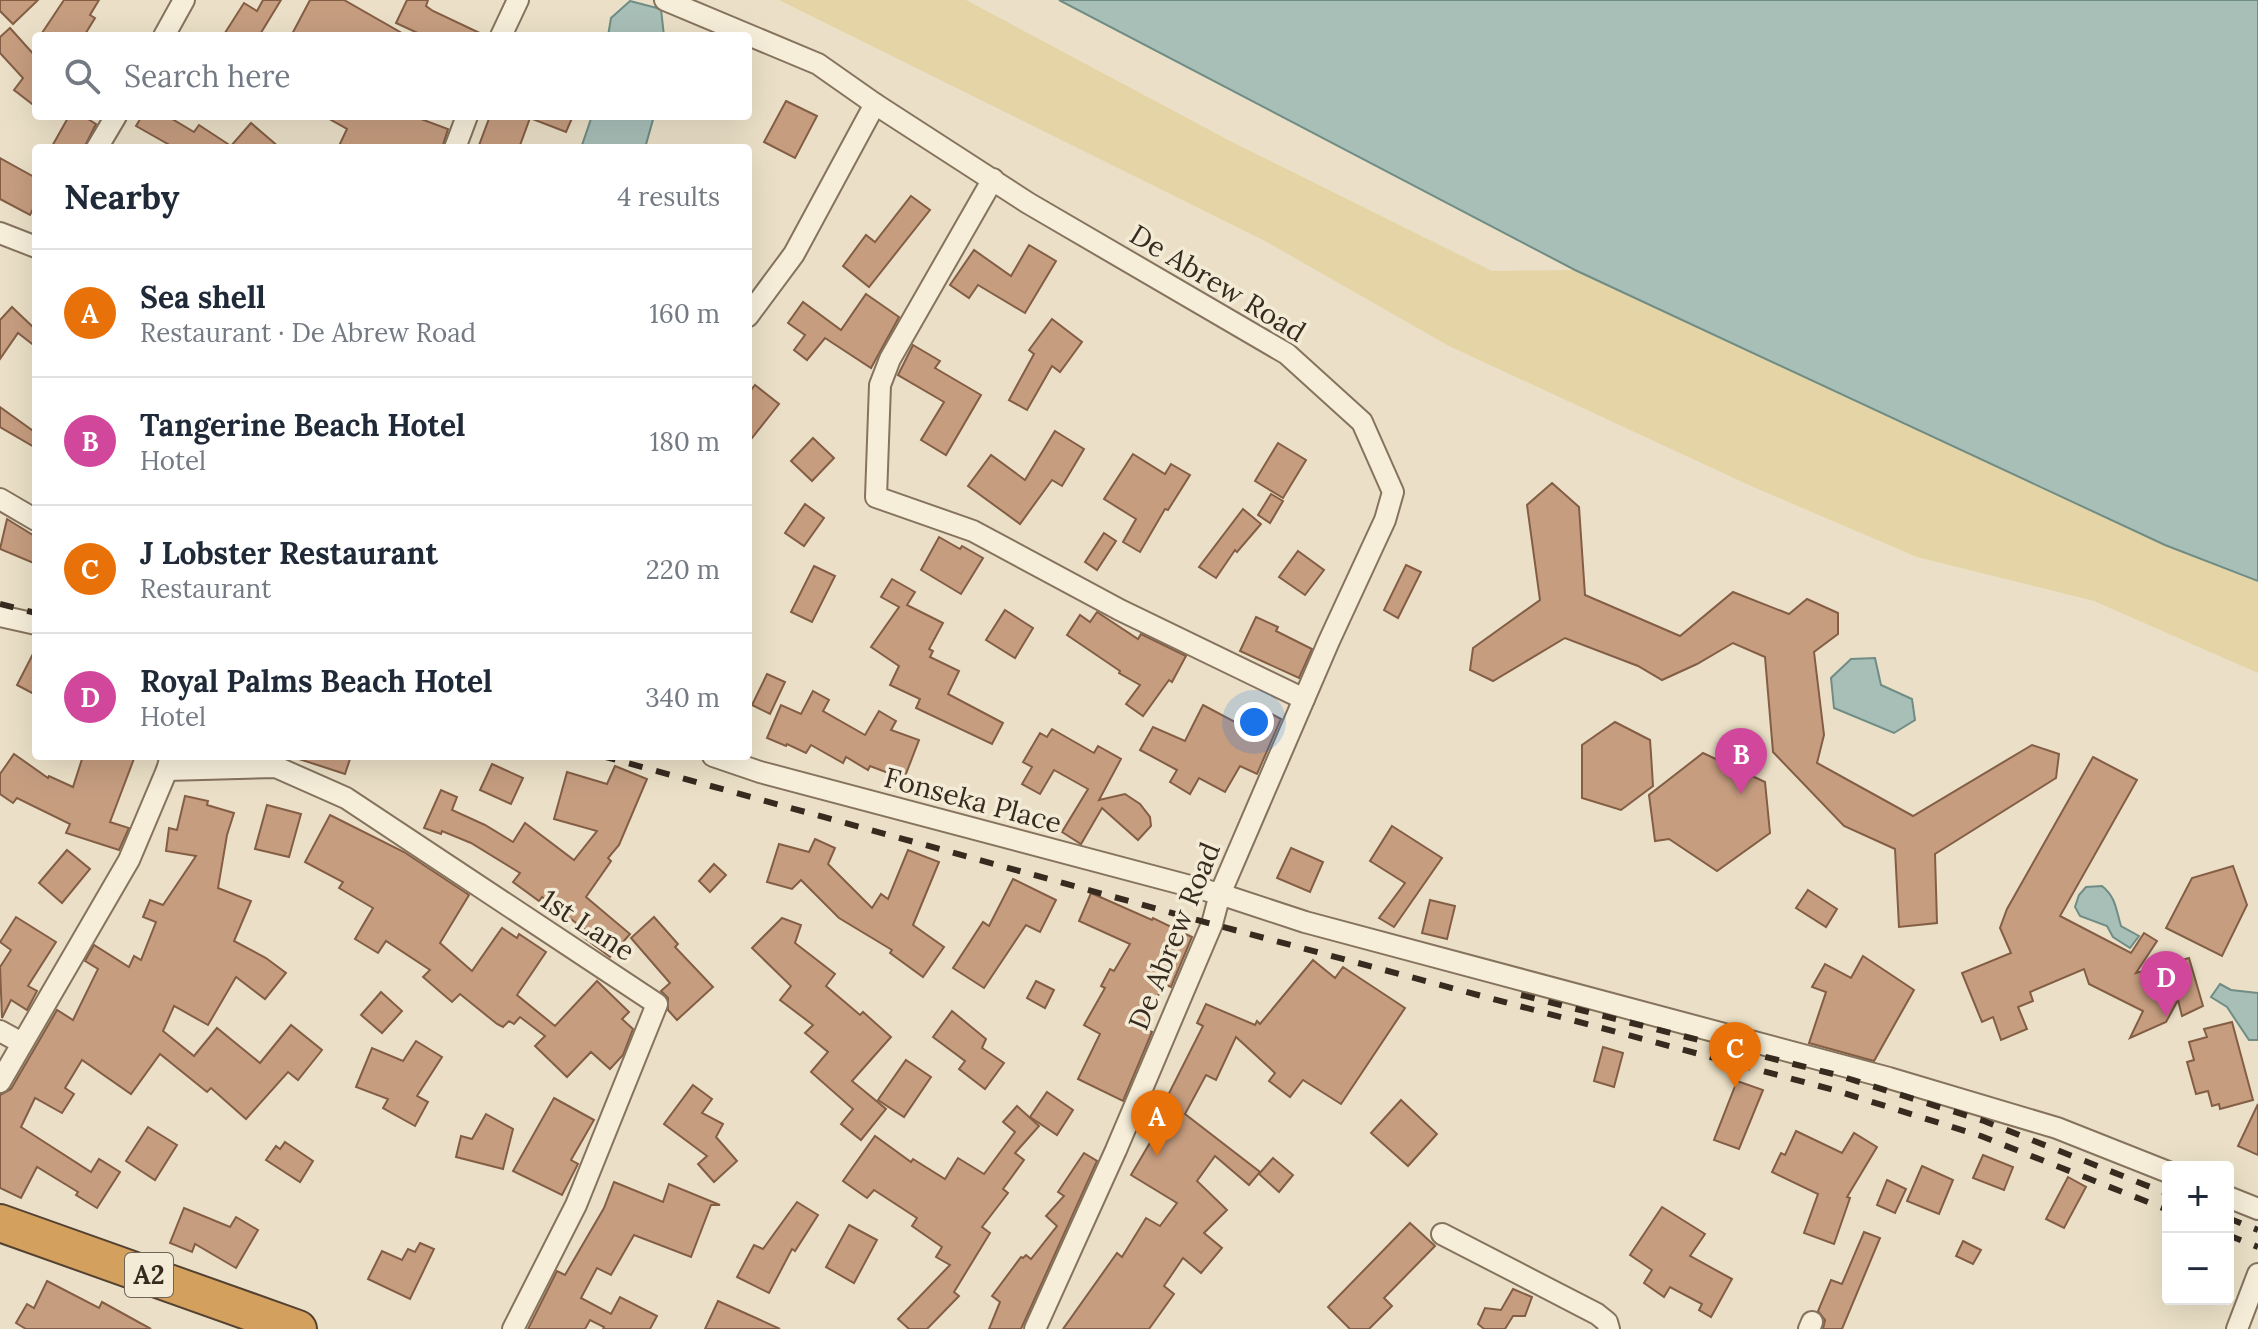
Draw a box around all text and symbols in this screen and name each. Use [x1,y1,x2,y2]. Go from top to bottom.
search box [32,32,752,120]
icon: search [60,54,104,98]
text: Search here [124,57,291,95]
text: Nearby [64,175,180,218]
text: 4 results [617,180,720,213]
street label: De Abrew Road [1123,216,1313,350]
text: Sea shell [140,278,266,316]
text: A [81,297,99,330]
text: 160 m [649,297,720,330]
text: Restaurant · De Abrew Road [140,316,476,349]
text: Tangerine Beach Hotel [140,406,465,444]
text: B [81,425,99,458]
text: 180 m [650,425,720,458]
text: Hotel [140,444,206,477]
text: J Lobster Restaurant [140,534,438,572]
text: C [81,553,99,586]
text: 220 m [646,553,720,586]
text: Restaurant [140,572,271,605]
text: Royal Palms Beach Hotel [140,662,492,700]
text: D [80,681,100,714]
text: 340 m [645,681,720,714]
text: Hotel [140,700,206,733]
your location [1234,702,1274,742]
pin: B [1715,728,1767,794]
street label: Fonseka Place [880,759,1066,841]
street label: De Abrew Road [1120,837,1228,1035]
street label: 1st Lane [534,881,642,969]
pin: D [2140,951,2192,1017]
pin: C [1709,1022,1761,1088]
pin: A [1131,1090,1183,1156]
map controls [2162,1161,2234,1305]
button: + [2162,1161,2234,1233]
button: − [2162,1233,2234,1305]
road number: A2 [125,1253,173,1297]

